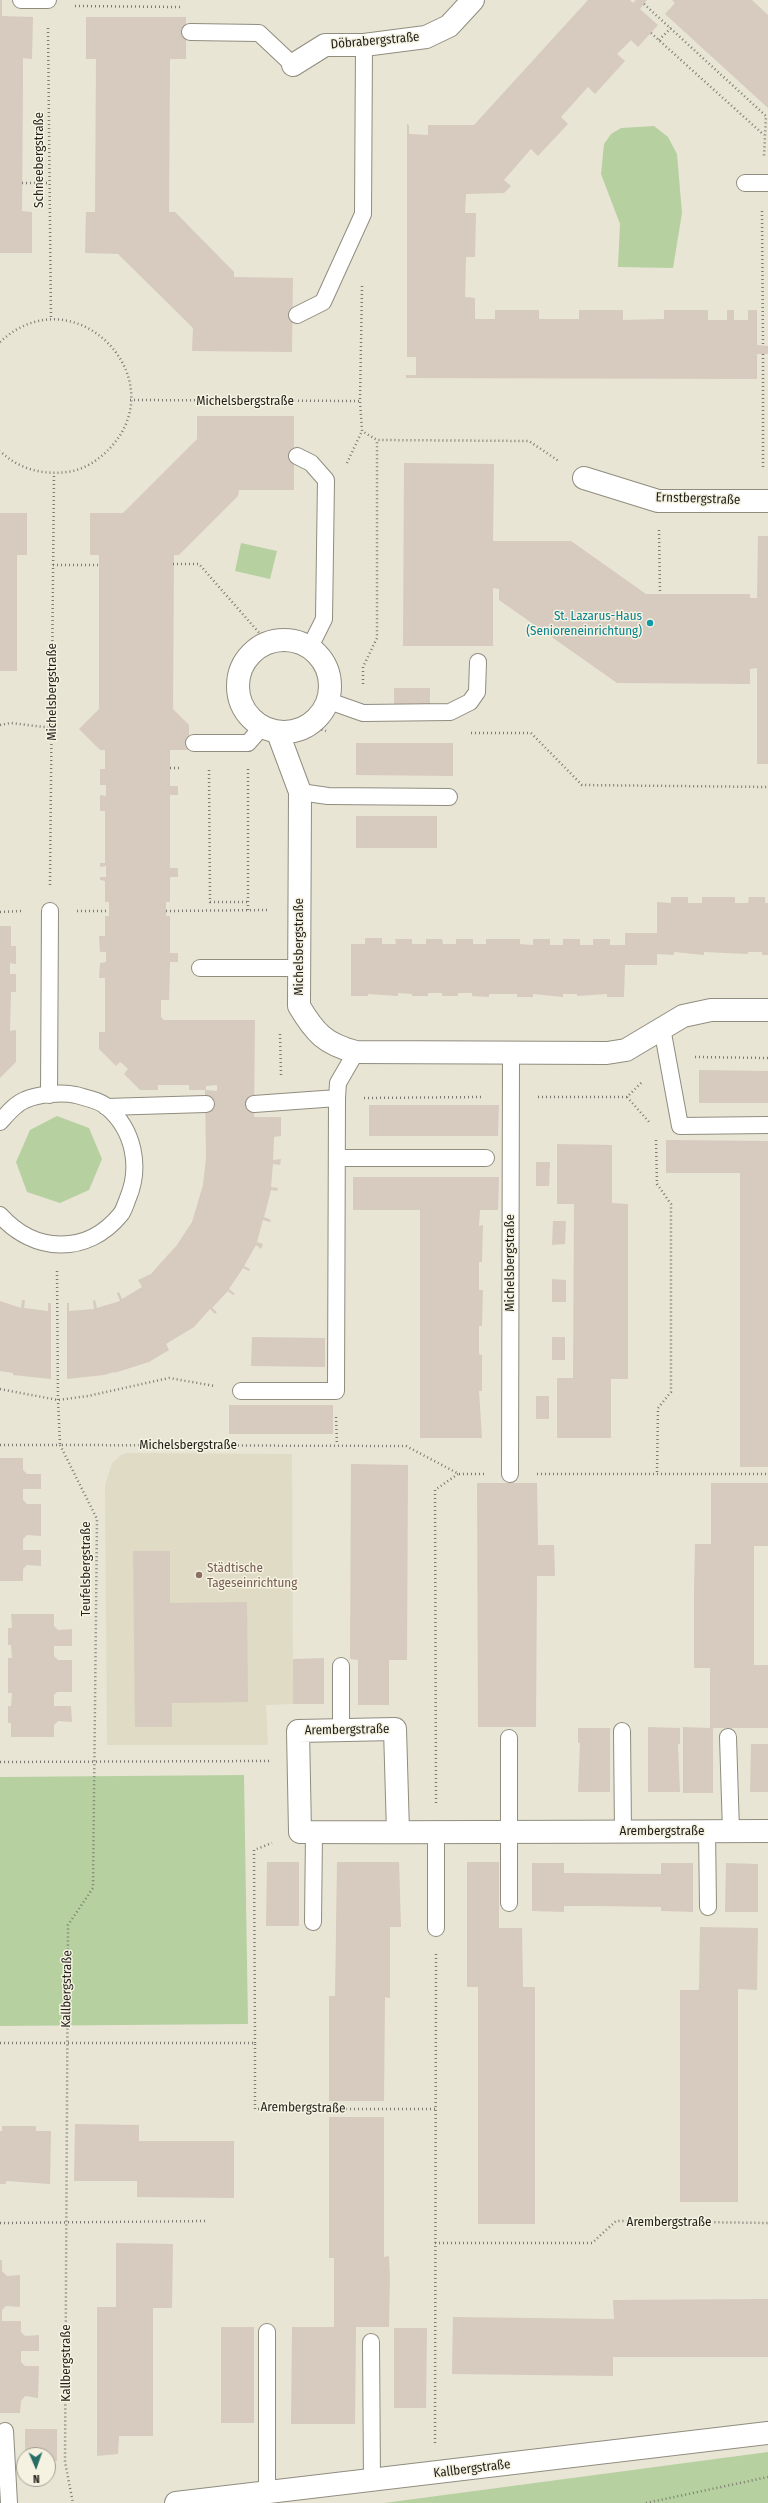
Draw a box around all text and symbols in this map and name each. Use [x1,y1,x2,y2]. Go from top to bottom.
street label: Döbrabergstraße [330,29,420,53]
street label: Schneebergstraße [31,112,47,208]
street label: Michelsbergstraße [196,393,294,409]
street label: Ernstbergstraße [655,490,741,508]
place label: St. Lazarus-Haus (Senioreneinrichtung) [526,608,642,639]
marker: St. Lazarus-Haus (Senioreneinrichtung) [645,618,655,628]
street label: Michelsbergstraße [44,643,60,741]
street label: Michelsbergstraße [291,898,307,996]
street label: Michelsbergstraße [502,1214,518,1312]
street label: Michelsbergstraße [139,1437,237,1453]
street label: Teufelsbergstraße [78,1521,94,1617]
place label: Städtische Tageseinrichtung [207,1560,297,1591]
marker: Städtische Tageseinrichtung [194,1570,204,1580]
street label: Arembergstraße [304,1721,390,1739]
street label: Arembergstraße [620,1823,704,1839]
street label: Kallbergstraße [59,1950,75,2028]
street label: Arembergstraße [260,2099,346,2117]
street label: Arembergstraße [627,2214,711,2230]
street label: Kallbergstraße [58,2324,74,2402]
north arrow [16,2447,56,2487]
street label: Kallbergstraße [433,2457,511,2481]
text: N [33,2472,40,2485]

